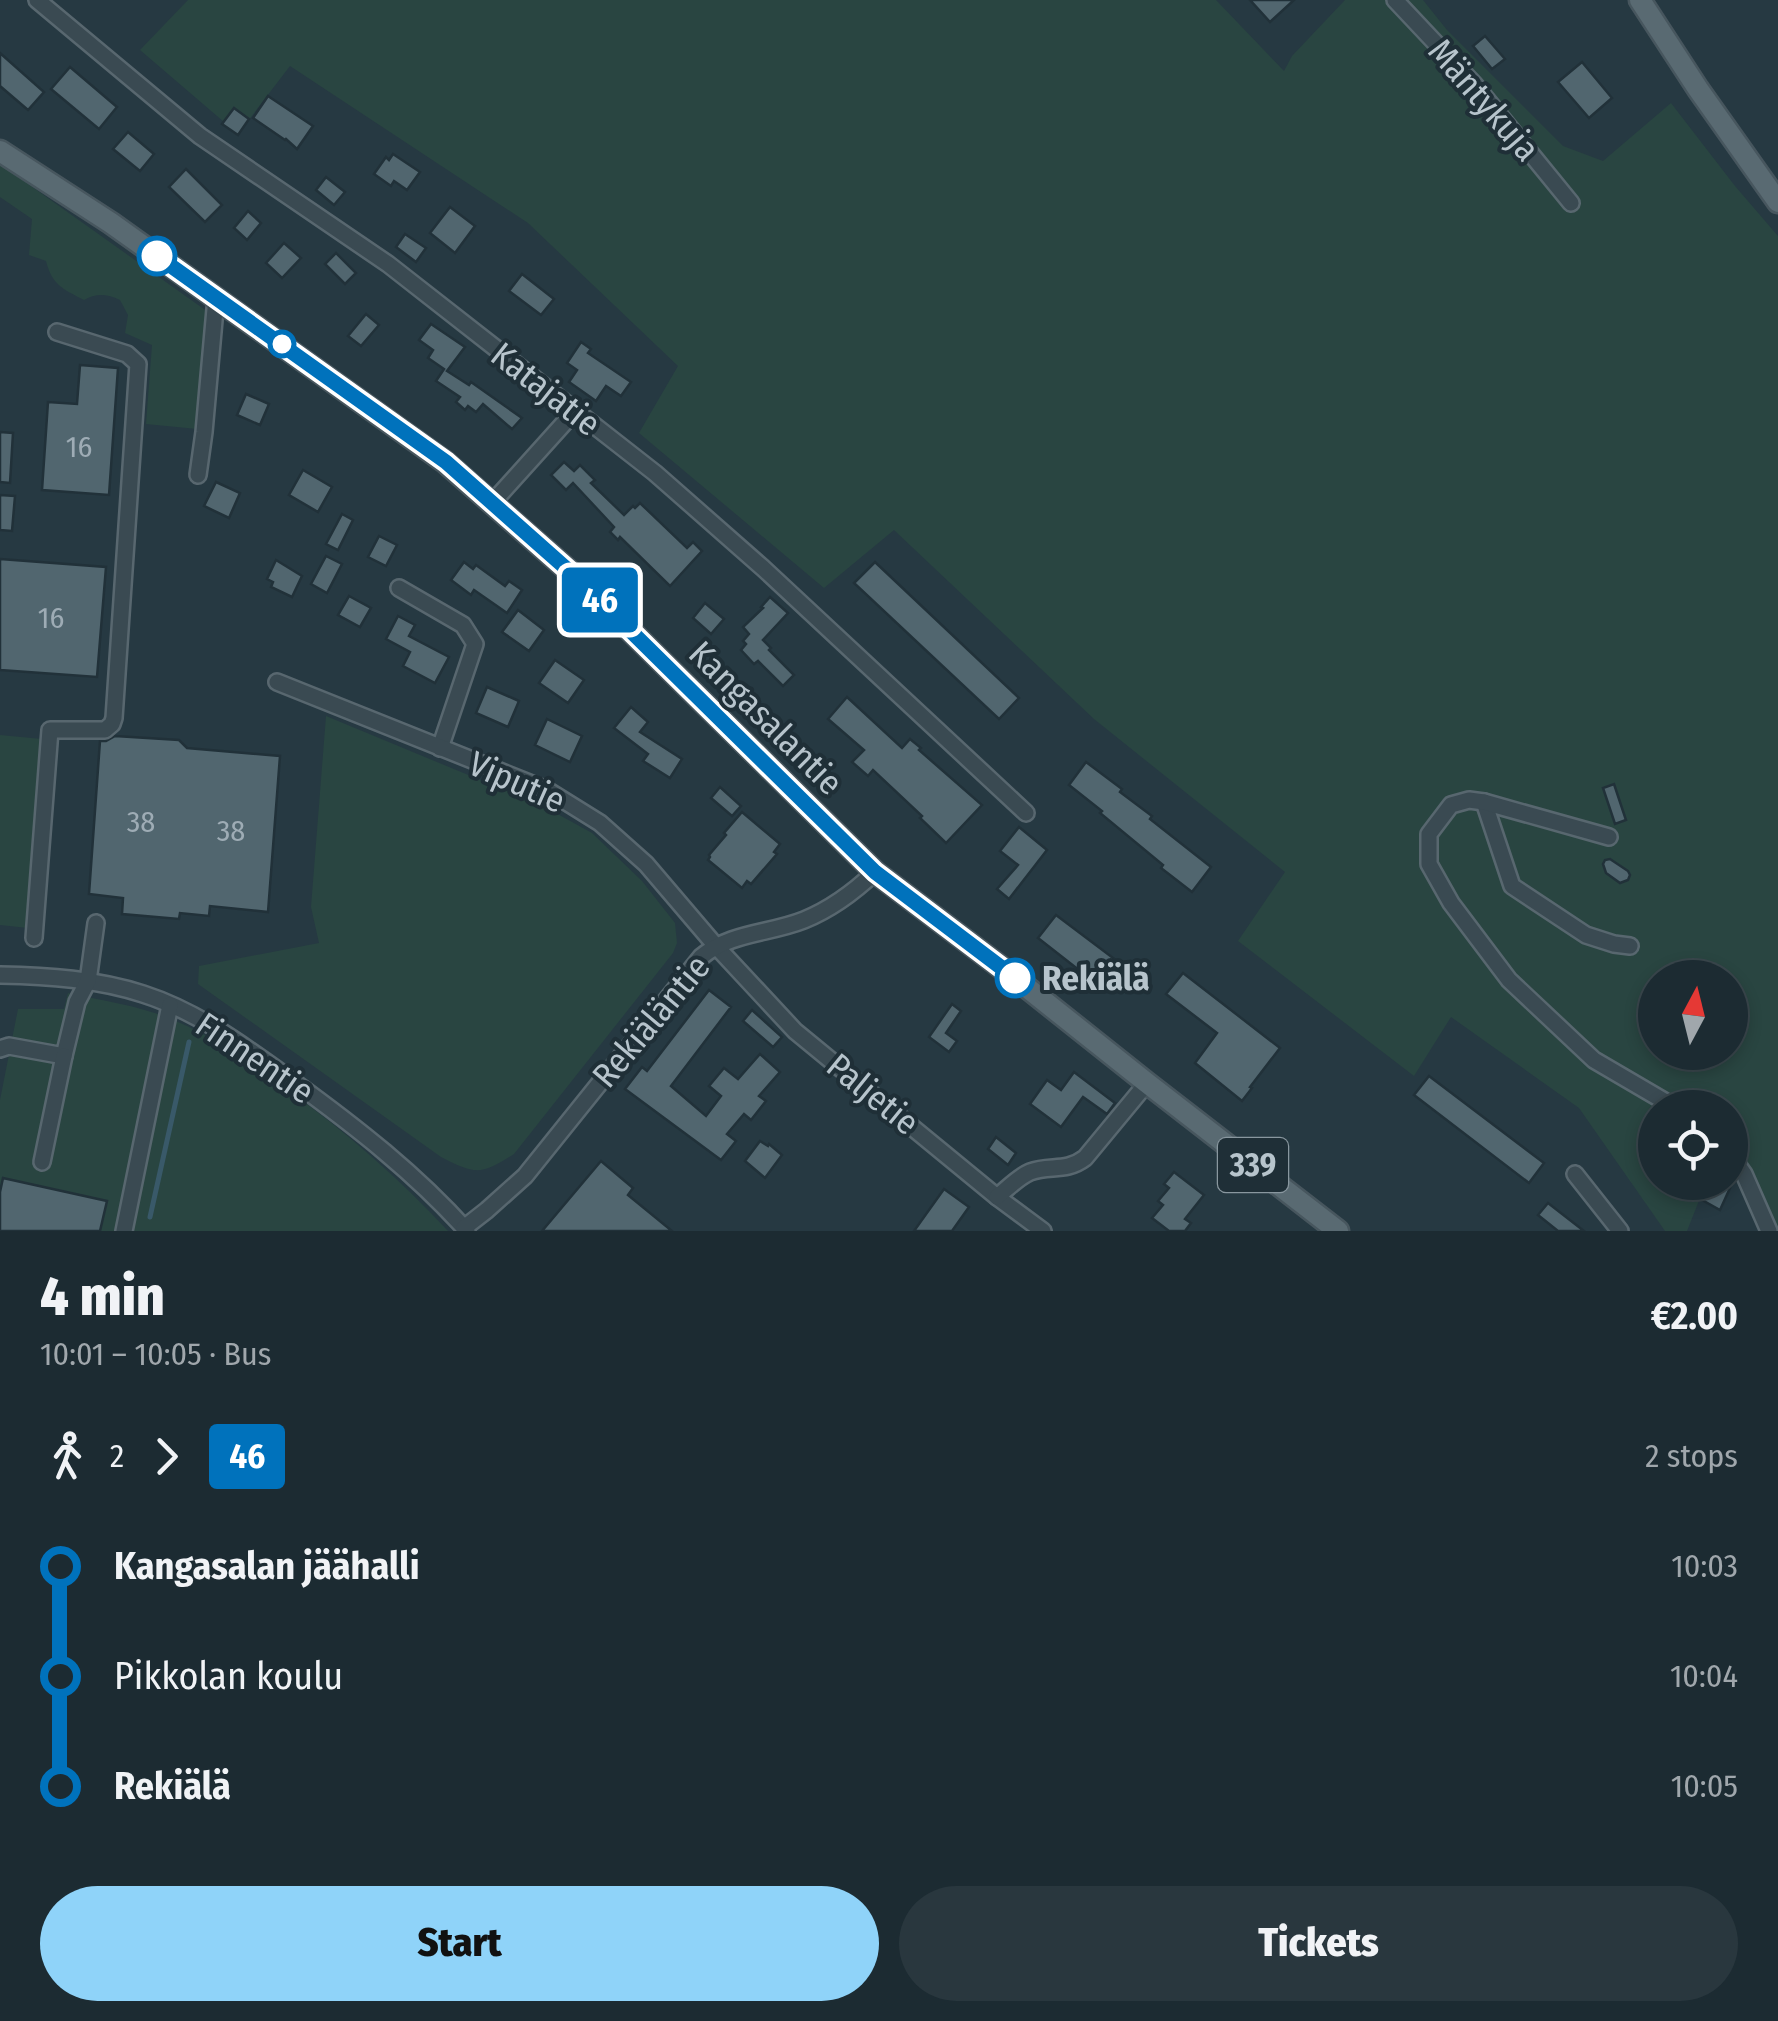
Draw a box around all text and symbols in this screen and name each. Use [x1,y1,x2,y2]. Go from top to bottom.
street label: Mäntykuja [1420,30,1548,170]
unlabelled marker [138,237,176,275]
unlabelled marker [269,331,295,357]
street label: Katajatie [483,333,609,445]
house number: 16 [66,429,92,465]
line badge: 46 [555,568,645,632]
text: 46 [582,579,618,621]
house number: 16 [38,600,64,636]
street label: Kangasalantie [680,632,852,804]
street label: Viputie [462,742,572,822]
house number: 38 [127,804,155,840]
house number: 38 [217,813,245,849]
street label: Rekiäläntie [583,946,719,1096]
place label: Rekiälä [1042,957,1150,999]
marker: Rekiälä [996,959,1034,997]
north arrow [1638,960,1748,1070]
map controls [1638,960,1748,1200]
street label: Finnentie [188,1003,322,1113]
street label: Paljetie [819,1044,927,1144]
button: locate [1638,1090,1748,1200]
road number: 339 [1218,1138,1288,1192]
text: 4 min [40,1264,165,1330]
text: €2.00 [1651,1293,1738,1339]
text: 10:01 – 10:05 · Bus [40,1335,272,1373]
icon: walk [40,1429,95,1484]
icon: forward [139,1429,194,1484]
text: 46 [229,1435,265,1477]
text: 2 [110,1437,124,1475]
text: 2 stops [1645,1437,1738,1475]
text: Kangasalan jäähalli [114,1543,420,1589]
text: 10:03 [1671,1547,1738,1585]
text: Pikkolan koulu [114,1653,343,1699]
text: 10:04 [1670,1657,1738,1695]
text: Rekiälä [114,1763,231,1809]
text: 10:05 [1671,1767,1738,1805]
button: Start [40,1886,879,2001]
button: Tickets [899,1886,1738,2001]

